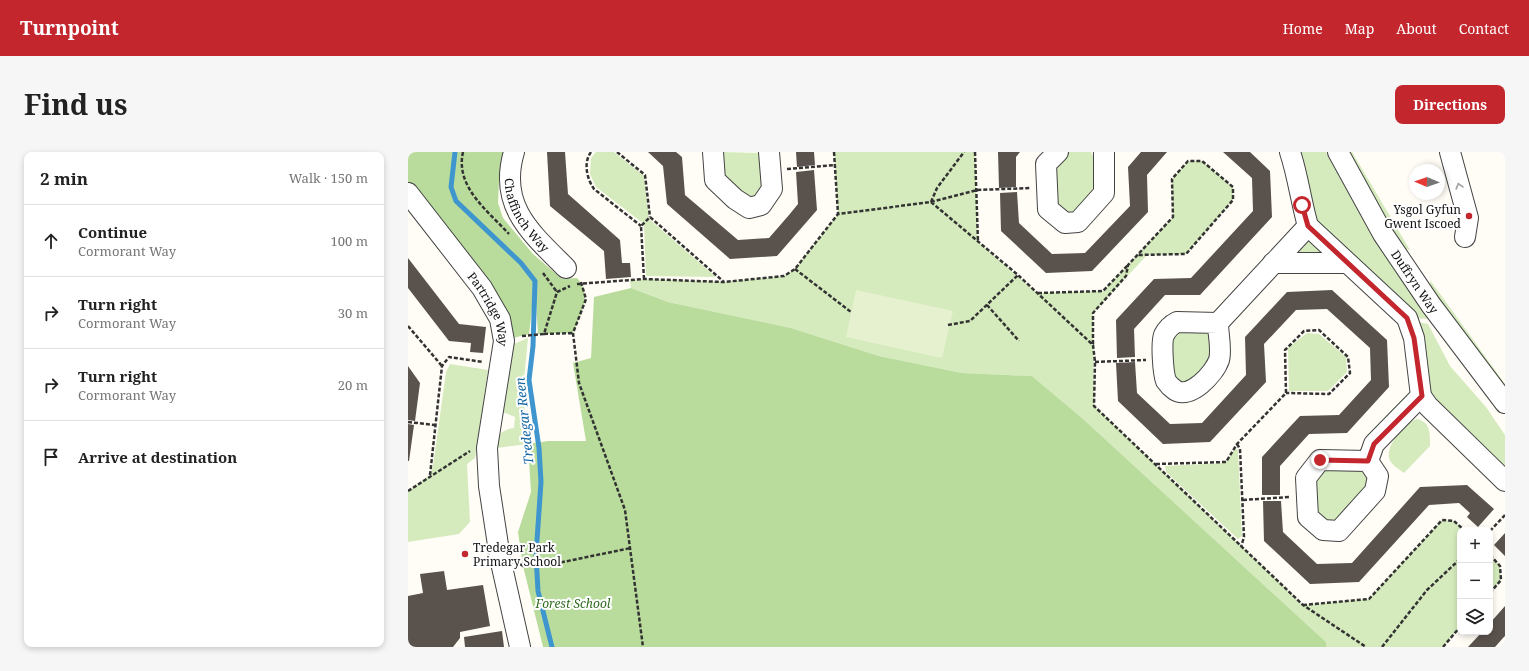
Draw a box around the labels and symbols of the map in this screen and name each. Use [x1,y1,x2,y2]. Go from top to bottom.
north arrow [1409,164,1445,200]
street label: Chaffinch Way [501,178,554,256]
one-way arrow [1455,182,1464,189]
route start [1293,196,1311,214]
place label: Ysgol Gyfun Gwent Iscoed [1384,201,1462,232]
marker: Ysgol Gyfun Gwent Iscoed [1464,211,1474,221]
street label: Duffryn Way [1388,247,1443,317]
street label: Partridge Way [464,268,513,348]
water label: Tredegar Reen [510,376,538,466]
route end [1311,451,1329,469]
place label: Tredegar Park Primary School [473,539,561,570]
marker: Tredegar Park Primary School [460,549,470,559]
park label: Forest School [535,595,611,612]

